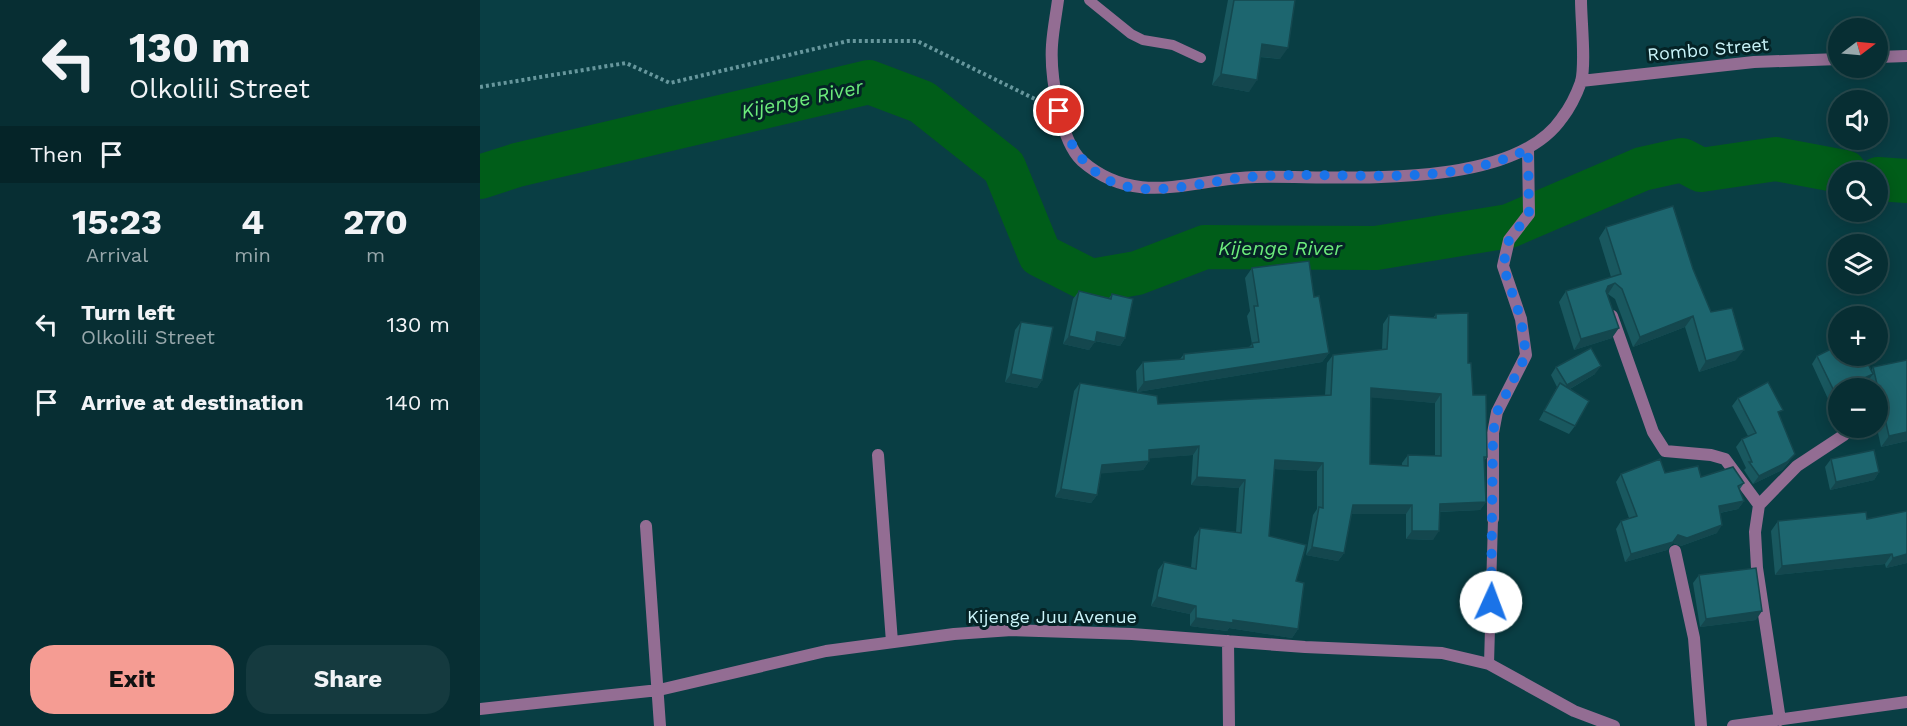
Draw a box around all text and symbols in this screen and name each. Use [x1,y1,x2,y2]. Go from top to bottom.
north arrow [1828,18,1888,78]
map controls [1828,18,1888,438]
text: 130 m [129,23,251,72]
icon: left [30,24,108,102]
street label: Rombo Street [1646,33,1770,65]
text: Olkolili Street [129,73,310,105]
water label: Kijenge River [739,74,866,124]
pin [1033,85,1084,136]
button: sound [1828,90,1888,150]
icon: arrive [1042,94,1075,127]
icon: arrive [95,138,128,171]
text: Then [30,142,83,167]
button: search [1828,162,1888,222]
text: 15:23 [72,201,162,243]
text: 4 [241,201,264,243]
text: 270 [343,201,408,243]
button: layers [1828,234,1888,294]
water label: Kijenge River [1218,236,1343,260]
text: Arrival [86,243,148,267]
text: min [234,243,271,267]
text: m [366,243,385,267]
text: Turn left [81,300,175,325]
button: + [1828,306,1888,366]
icon: left [30,308,63,341]
text: 130 m [386,312,450,337]
text: Olkolili Street [81,325,215,349]
button: − [1828,378,1888,438]
icon: arrive [30,386,63,419]
text: Arrive at destination [81,390,304,415]
text: 140 m [386,390,450,415]
position arrow [1459,570,1523,634]
street label: Kijenge Juu Avenue [967,606,1137,627]
button: Exit [30,645,234,714]
button: Share [246,645,450,714]

